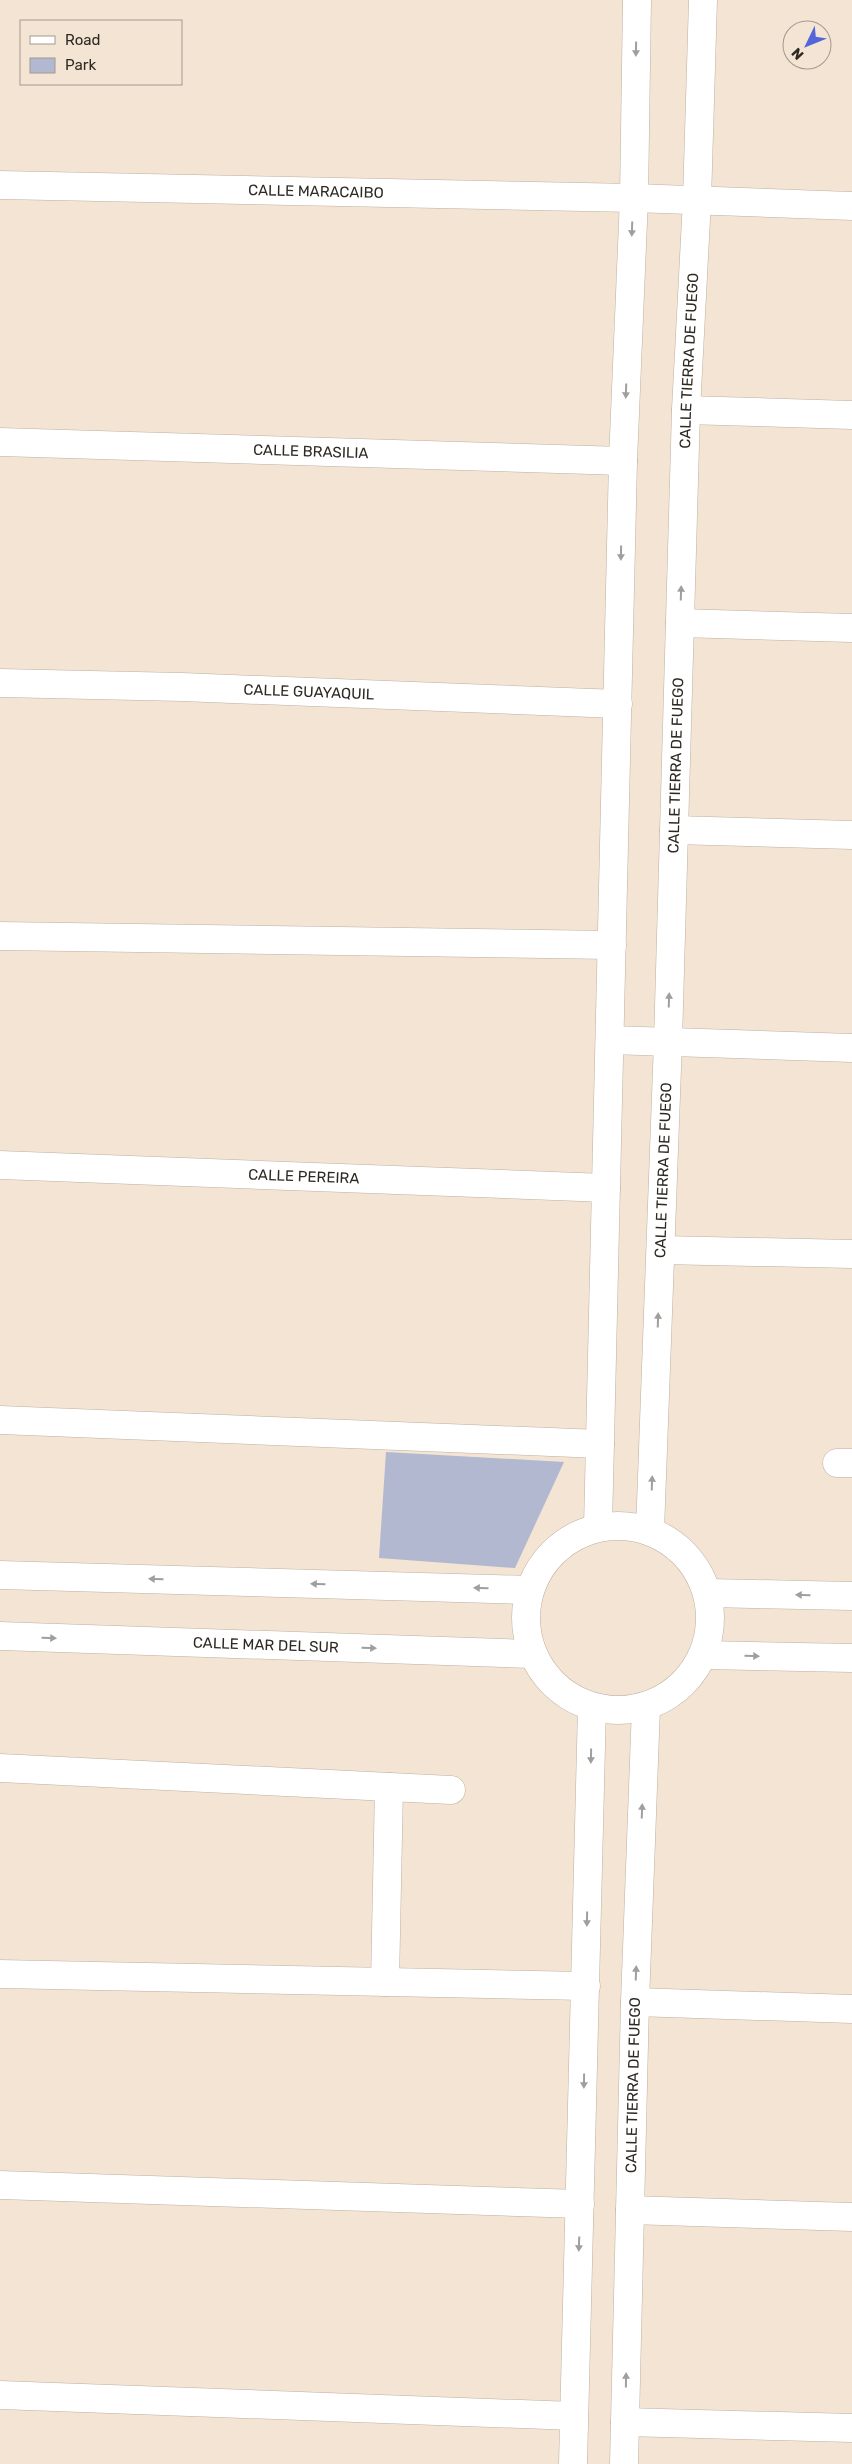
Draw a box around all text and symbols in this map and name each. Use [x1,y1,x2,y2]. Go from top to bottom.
legend [20,20,182,85]
north arrow [782,20,832,70]
text: Road [65,31,101,49]
one-way arrow [632,41,640,57]
text: N [788,44,808,63]
text: Park [65,56,96,74]
street label: CALLE MARACAIBO [248,181,384,202]
one-way arrow [628,221,636,237]
street label: CALLE TIERRA DE FUEGO [676,272,702,449]
one-way arrow [622,383,630,399]
street label: CALLE BRASILIA [253,441,369,462]
one-way arrow [617,546,625,562]
one-way arrow [677,585,685,601]
street label: CALLE TIERRA DE FUEGO [664,677,687,854]
street label: CALLE GUAYAQUIL [243,680,375,704]
one-way arrow [665,992,673,1008]
street label: CALLE TIERRA DE FUEGO [651,1082,675,1258]
street label: CALLE PEREIRA [248,1165,360,1188]
one-way arrow [654,1312,662,1328]
one-way arrow [648,1474,656,1490]
one-way arrow [148,1575,164,1583]
one-way arrow [310,1579,326,1587]
one-way arrow [473,1584,489,1592]
one-way arrow [795,1591,811,1599]
one-way arrow [41,1634,57,1642]
street label: CALLE MAR DEL SUR [193,1634,339,1656]
one-way arrow [361,1644,377,1652]
one-way arrow [745,1652,761,1660]
one-way arrow [587,1748,595,1764]
one-way arrow [639,1802,647,1818]
one-way arrow [583,1911,591,1927]
one-way arrow [633,1965,641,1981]
street label: CALLE TIERRA DE FUEGO [622,1997,644,2173]
one-way arrow [579,2073,587,2089]
one-way arrow [575,2236,583,2252]
one-way arrow [622,2372,630,2388]

